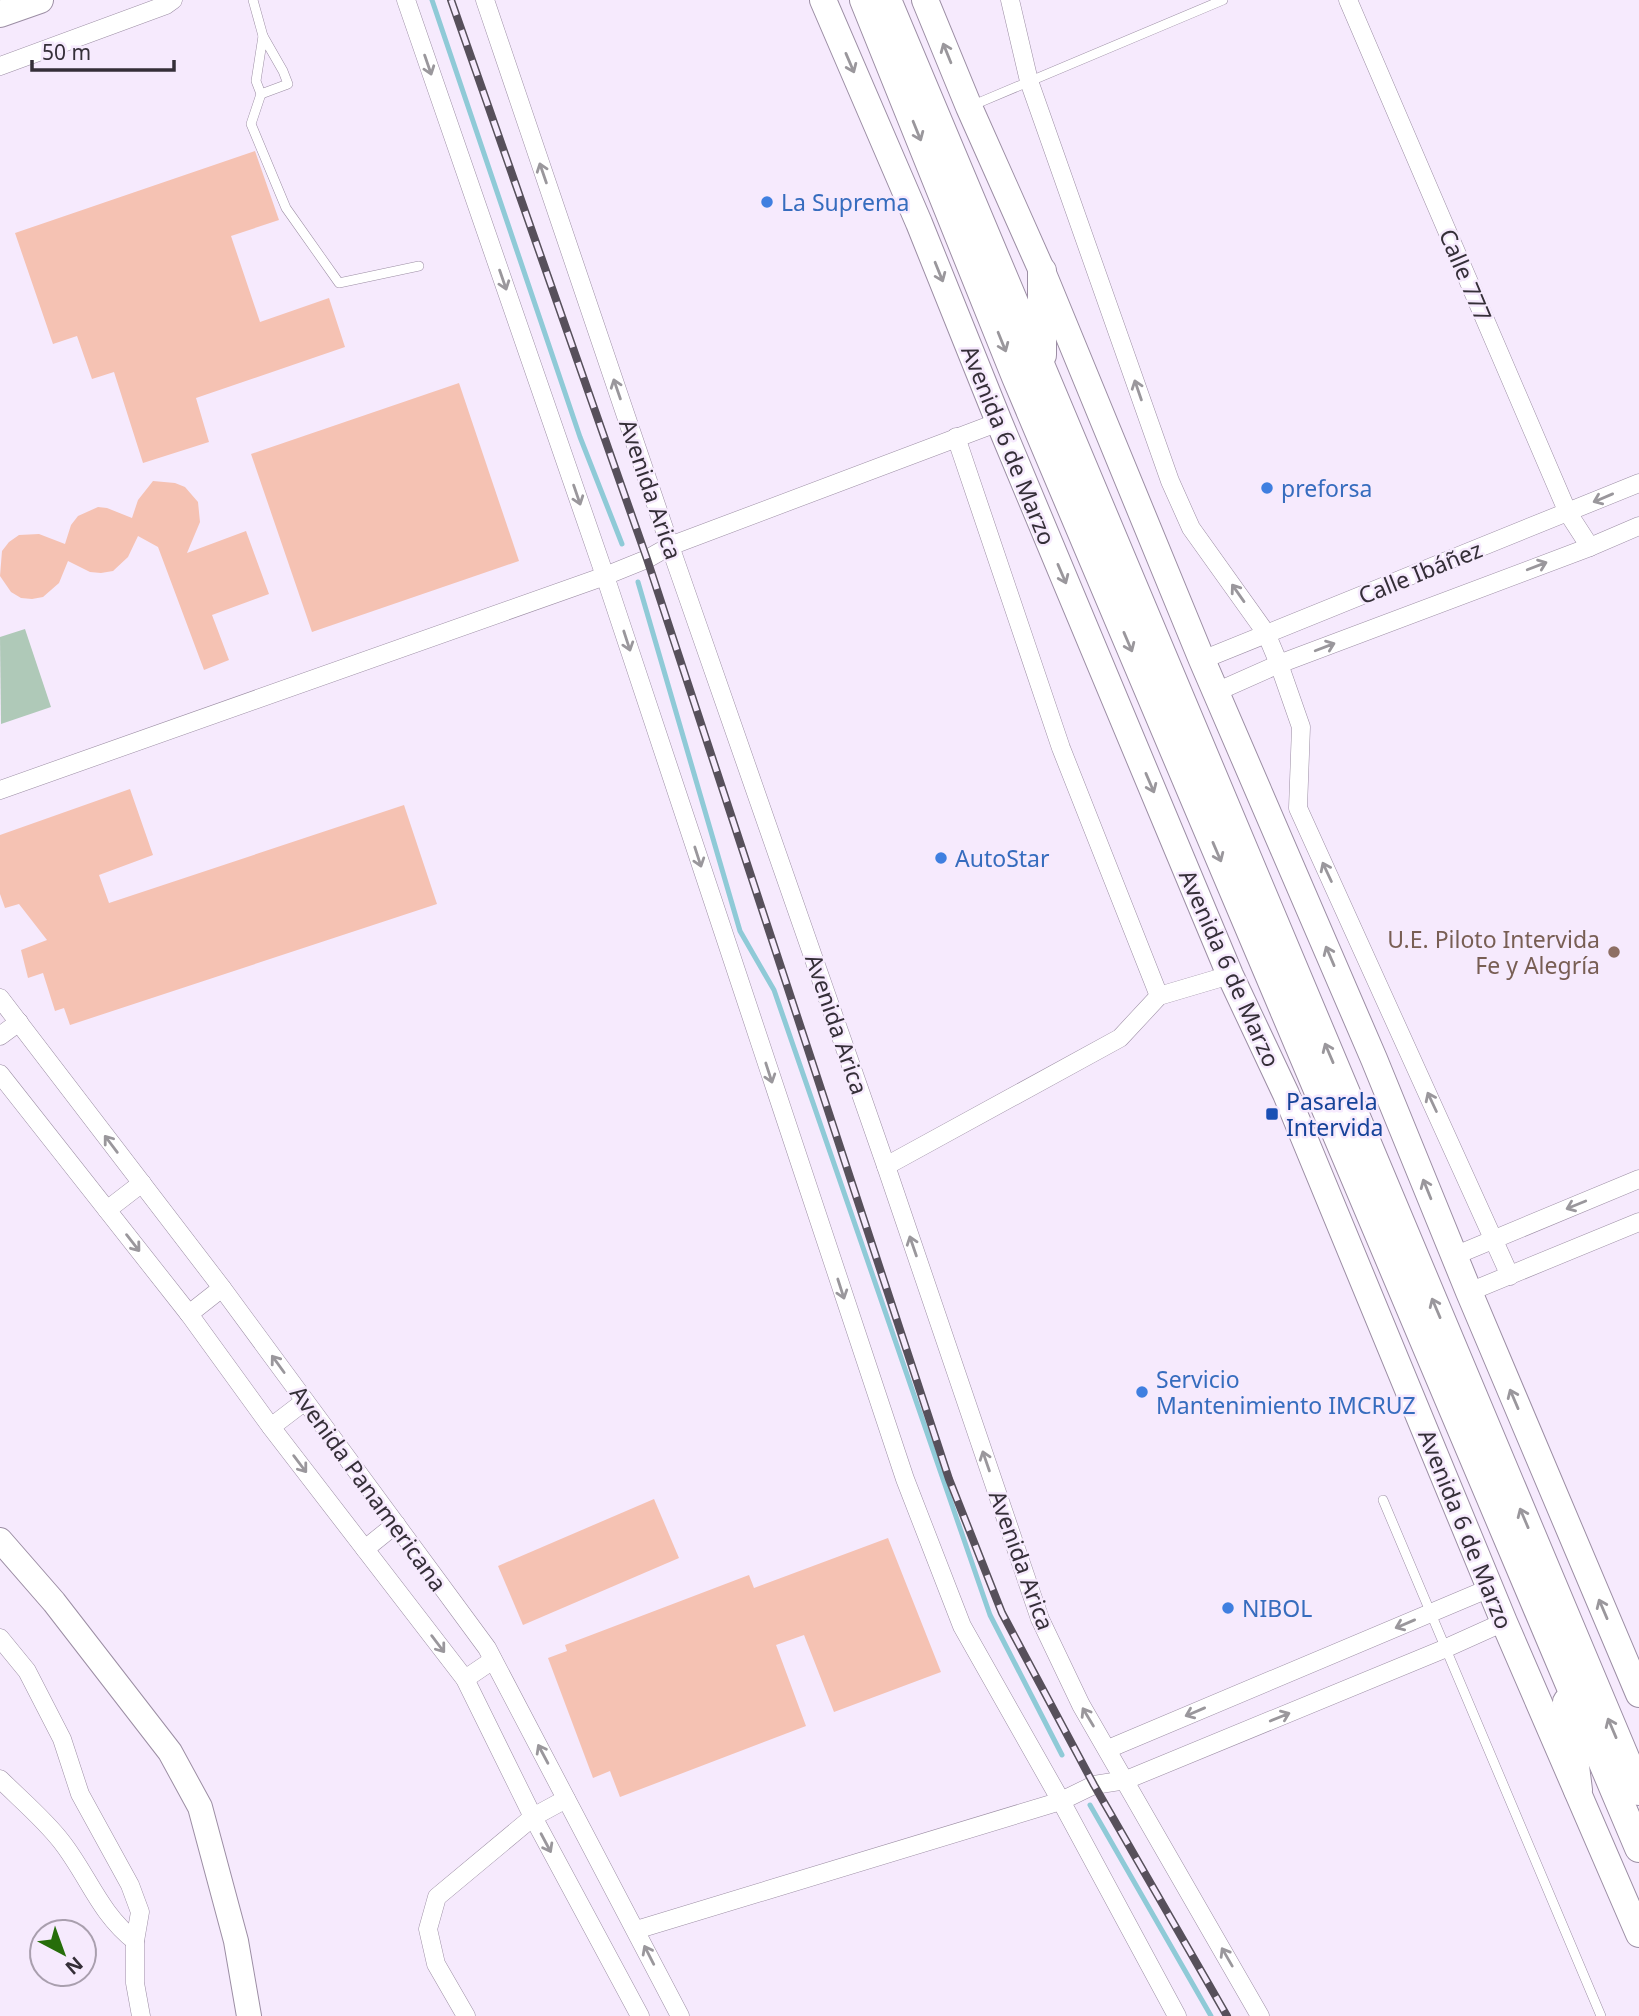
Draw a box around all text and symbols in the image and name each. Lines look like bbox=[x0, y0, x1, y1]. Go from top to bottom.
scale bar bbox=[32, 28, 173, 72]
text: 50 m bbox=[42, 38, 91, 66]
one-way arrow bbox=[940, 43, 953, 65]
one-way arrow bbox=[844, 51, 857, 73]
one-way arrow bbox=[423, 53, 435, 75]
one-way arrow bbox=[911, 120, 924, 142]
one-way arrow bbox=[536, 163, 549, 185]
place label: La Suprema bbox=[781, 186, 909, 218]
marker: La Suprema bbox=[759, 194, 775, 210]
street label: Calle 777 bbox=[1432, 224, 1500, 326]
one-way arrow bbox=[933, 261, 946, 283]
one-way arrow bbox=[498, 268, 510, 290]
one-way arrow bbox=[996, 331, 1009, 353]
street label: Avenida 6 de Marzo bbox=[954, 340, 1064, 550]
one-way arrow bbox=[610, 378, 622, 400]
one-way arrow bbox=[1131, 380, 1143, 402]
street label: Avenida Arica bbox=[612, 414, 690, 564]
place label: preforsa bbox=[1281, 472, 1372, 504]
marker: preforsa bbox=[1259, 480, 1275, 496]
one-way arrow bbox=[572, 483, 584, 505]
one-way arrow bbox=[1593, 493, 1615, 506]
street label: Calle Ibáñez bbox=[1353, 533, 1487, 611]
one-way arrow bbox=[1526, 559, 1548, 572]
one-way arrow bbox=[1056, 562, 1069, 584]
one-way arrow bbox=[1230, 584, 1245, 603]
one-way arrow bbox=[621, 630, 634, 652]
one-way arrow bbox=[1122, 631, 1135, 653]
one-way arrow bbox=[1313, 640, 1335, 652]
one-way arrow bbox=[1144, 772, 1157, 794]
one-way arrow bbox=[1211, 841, 1224, 862]
place label: AutoStar bbox=[955, 842, 1050, 874]
one-way arrow bbox=[692, 846, 705, 868]
marker: AutoStar bbox=[933, 850, 949, 866]
one-way arrow bbox=[1320, 862, 1333, 883]
street label: Avenida 6 de Marzo bbox=[1172, 864, 1288, 1072]
place label: U.E. Piloto Intervida Fe y Alegría bbox=[1387, 923, 1600, 981]
marker: U.E. Piloto Intervida Fe y Alegría bbox=[1606, 944, 1622, 960]
one-way arrow bbox=[1323, 946, 1336, 968]
street label: Avenida Arica bbox=[798, 949, 876, 1099]
one-way arrow bbox=[1322, 1043, 1335, 1065]
one-way arrow bbox=[764, 1062, 777, 1084]
place label: Pasarela Intervida bbox=[1286, 1085, 1383, 1143]
one-way arrow bbox=[1425, 1091, 1438, 1113]
marker: Pasarela Intervida bbox=[1264, 1106, 1280, 1122]
one-way arrow bbox=[104, 1135, 119, 1153]
one-way arrow bbox=[1419, 1179, 1432, 1200]
one-way arrow bbox=[1566, 1199, 1587, 1212]
one-way arrow bbox=[125, 1233, 141, 1251]
one-way arrow bbox=[906, 1235, 918, 1257]
one-way arrow bbox=[835, 1278, 848, 1300]
one-way arrow bbox=[1429, 1298, 1442, 1320]
one-way arrow bbox=[271, 1355, 285, 1374]
place label: Servicio Mantenimiento IMCRUZ bbox=[1156, 1363, 1416, 1421]
street label: Avenida Panamericana bbox=[283, 1379, 455, 1597]
marker: Servicio Mantenimiento IMCRUZ bbox=[1134, 1384, 1150, 1400]
one-way arrow bbox=[1507, 1389, 1520, 1410]
street label: Avenida 6 de Marzo bbox=[1411, 1424, 1521, 1634]
one-way arrow bbox=[979, 1450, 991, 1472]
one-way arrow bbox=[292, 1454, 307, 1472]
street label: Avenida Arica bbox=[982, 1486, 1062, 1634]
one-way arrow bbox=[1517, 1508, 1530, 1529]
place label: NIBOL bbox=[1242, 1592, 1312, 1624]
one-way arrow bbox=[1596, 1598, 1609, 1620]
marker: NIBOL bbox=[1220, 1600, 1236, 1616]
one-way arrow bbox=[1395, 1618, 1416, 1631]
one-way arrow bbox=[430, 1635, 445, 1653]
one-way arrow bbox=[1185, 1707, 1206, 1720]
one-way arrow bbox=[1081, 1708, 1095, 1728]
one-way arrow bbox=[1268, 1710, 1290, 1723]
one-way arrow bbox=[1605, 1718, 1618, 1739]
one-way arrow bbox=[536, 1744, 549, 1765]
one-way arrow bbox=[540, 1833, 554, 1853]
north arrow bbox=[28, 1918, 98, 1988]
one-way arrow bbox=[642, 1946, 656, 1966]
one-way arrow bbox=[1219, 1947, 1233, 1967]
text: N bbox=[60, 1951, 89, 1981]

